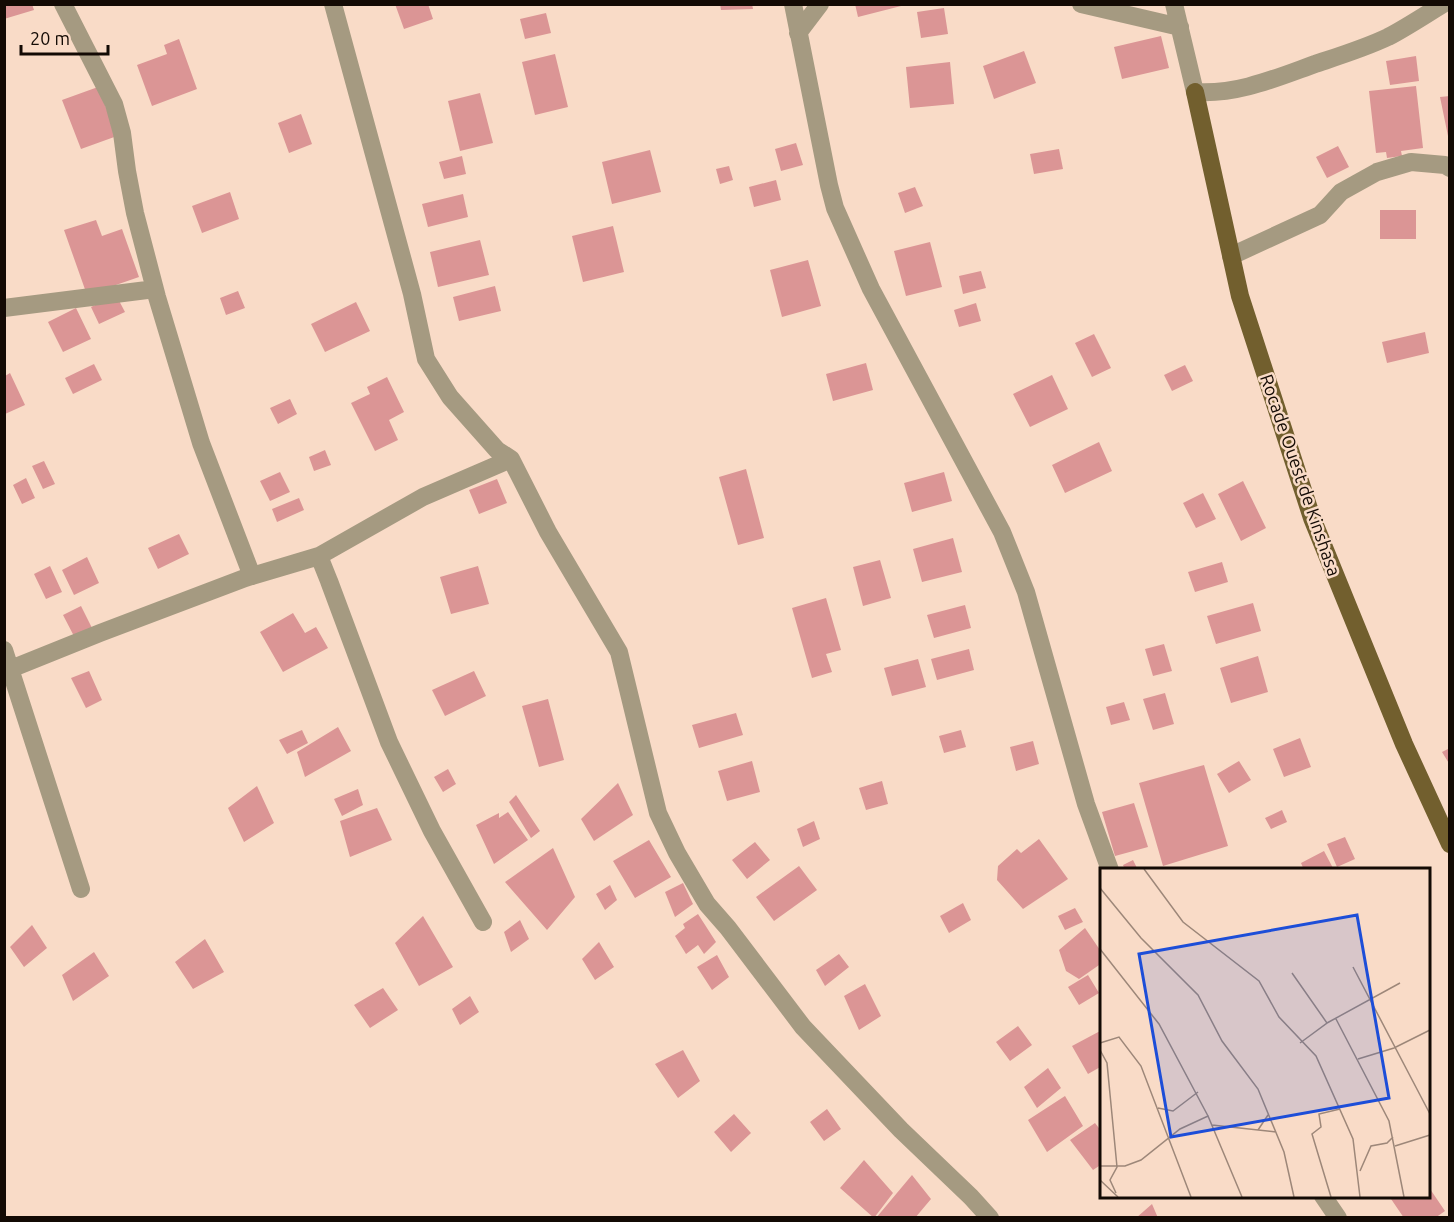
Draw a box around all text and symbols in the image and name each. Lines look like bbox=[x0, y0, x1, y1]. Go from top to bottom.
scale bar bbox=[21, 18, 108, 56]
text: 20 m bbox=[30, 28, 70, 48]
street label: Rocade Ouest de Kinshasa bbox=[1257, 372, 1345, 578]
inset map bbox=[1100, 868, 1430, 1198]

